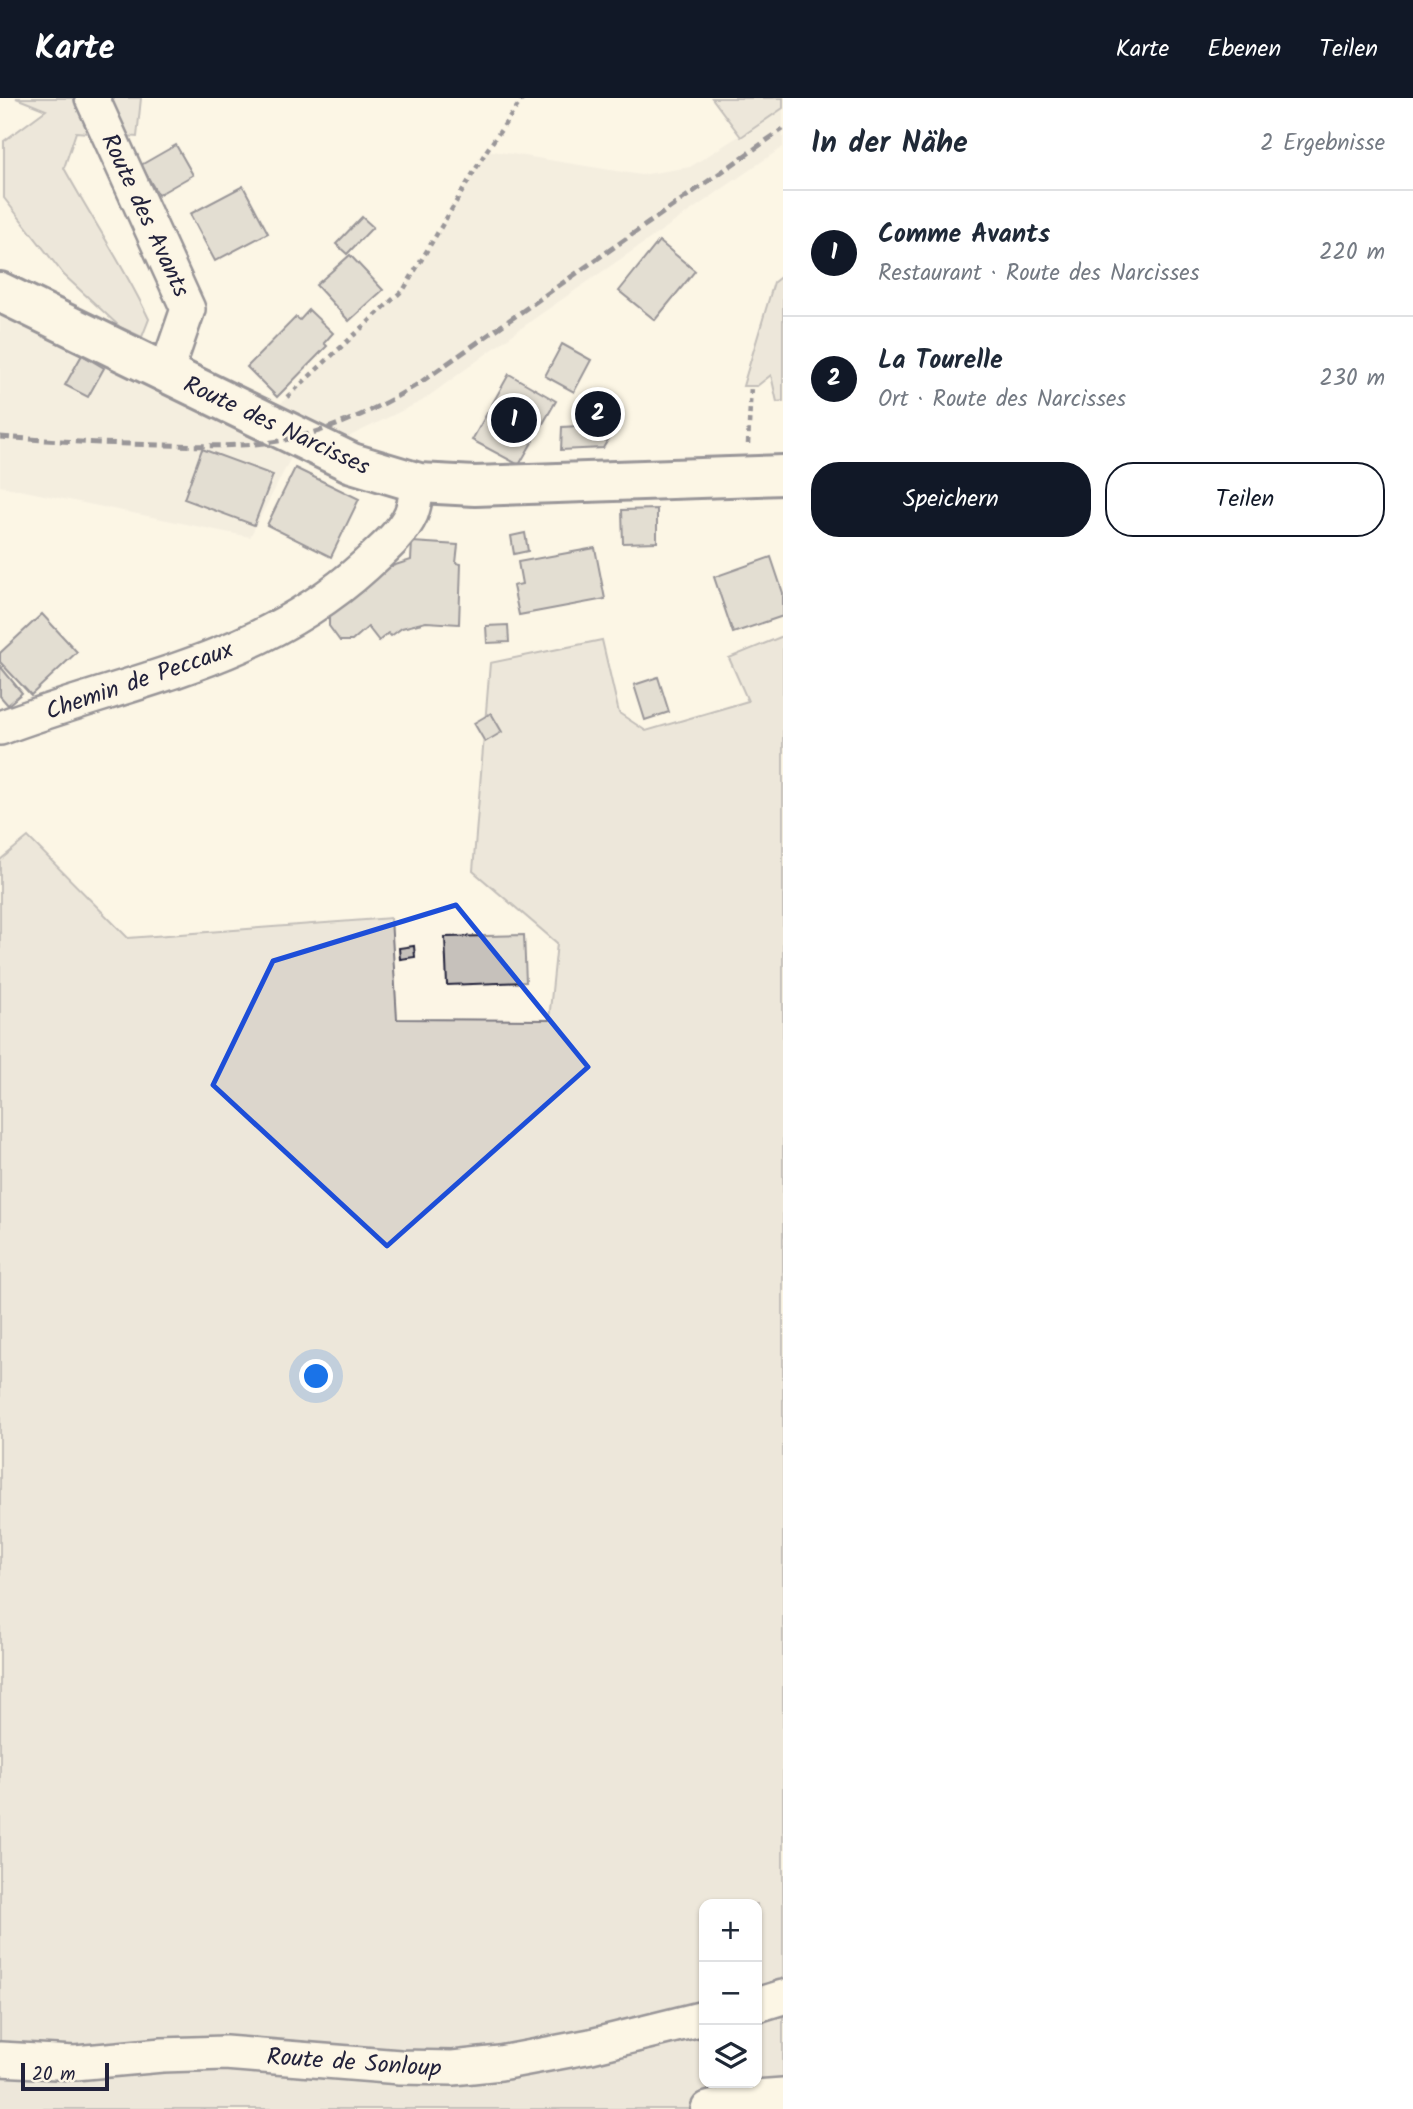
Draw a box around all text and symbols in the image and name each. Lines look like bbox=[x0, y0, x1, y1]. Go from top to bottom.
text: Karte bbox=[35, 23, 115, 76]
text: Karte bbox=[1116, 30, 1169, 69]
text: Ebenen bbox=[1207, 30, 1281, 69]
text: Teilen bbox=[1319, 30, 1378, 69]
text: In der Nähe bbox=[811, 120, 968, 168]
text: 2 Ergebnisse bbox=[1260, 126, 1385, 162]
street label: Route des Avants bbox=[90, 127, 200, 304]
text: Comme Avants bbox=[878, 214, 1050, 256]
text: 1 bbox=[831, 235, 837, 271]
text: 220 m bbox=[1319, 235, 1385, 271]
text: Restaurant · Route des Narcisses bbox=[878, 256, 1199, 292]
text: La Tourelle bbox=[878, 340, 1003, 382]
text: 2 bbox=[827, 361, 841, 397]
text: 230 m bbox=[1319, 361, 1385, 397]
street label: Route des Narcisses bbox=[177, 366, 376, 487]
text: Ort · Route des Narcisses bbox=[878, 382, 1126, 418]
pin: 2 bbox=[575, 388, 621, 440]
pin: 1 bbox=[491, 394, 537, 446]
button: Speichern bbox=[811, 462, 1091, 537]
button: Teilen bbox=[1105, 462, 1385, 537]
street label: Chemin de Peccaux bbox=[41, 631, 239, 732]
your location bbox=[299, 1359, 333, 1393]
map controls bbox=[699, 1899, 762, 2088]
button: + bbox=[699, 1899, 762, 1962]
button: − bbox=[699, 1962, 762, 2025]
button: layers bbox=[699, 2025, 762, 2088]
street label: Route de Sonloup bbox=[265, 2038, 443, 2089]
scale bar bbox=[21, 2060, 108, 2092]
text: 20 m bbox=[32, 2060, 75, 2090]

